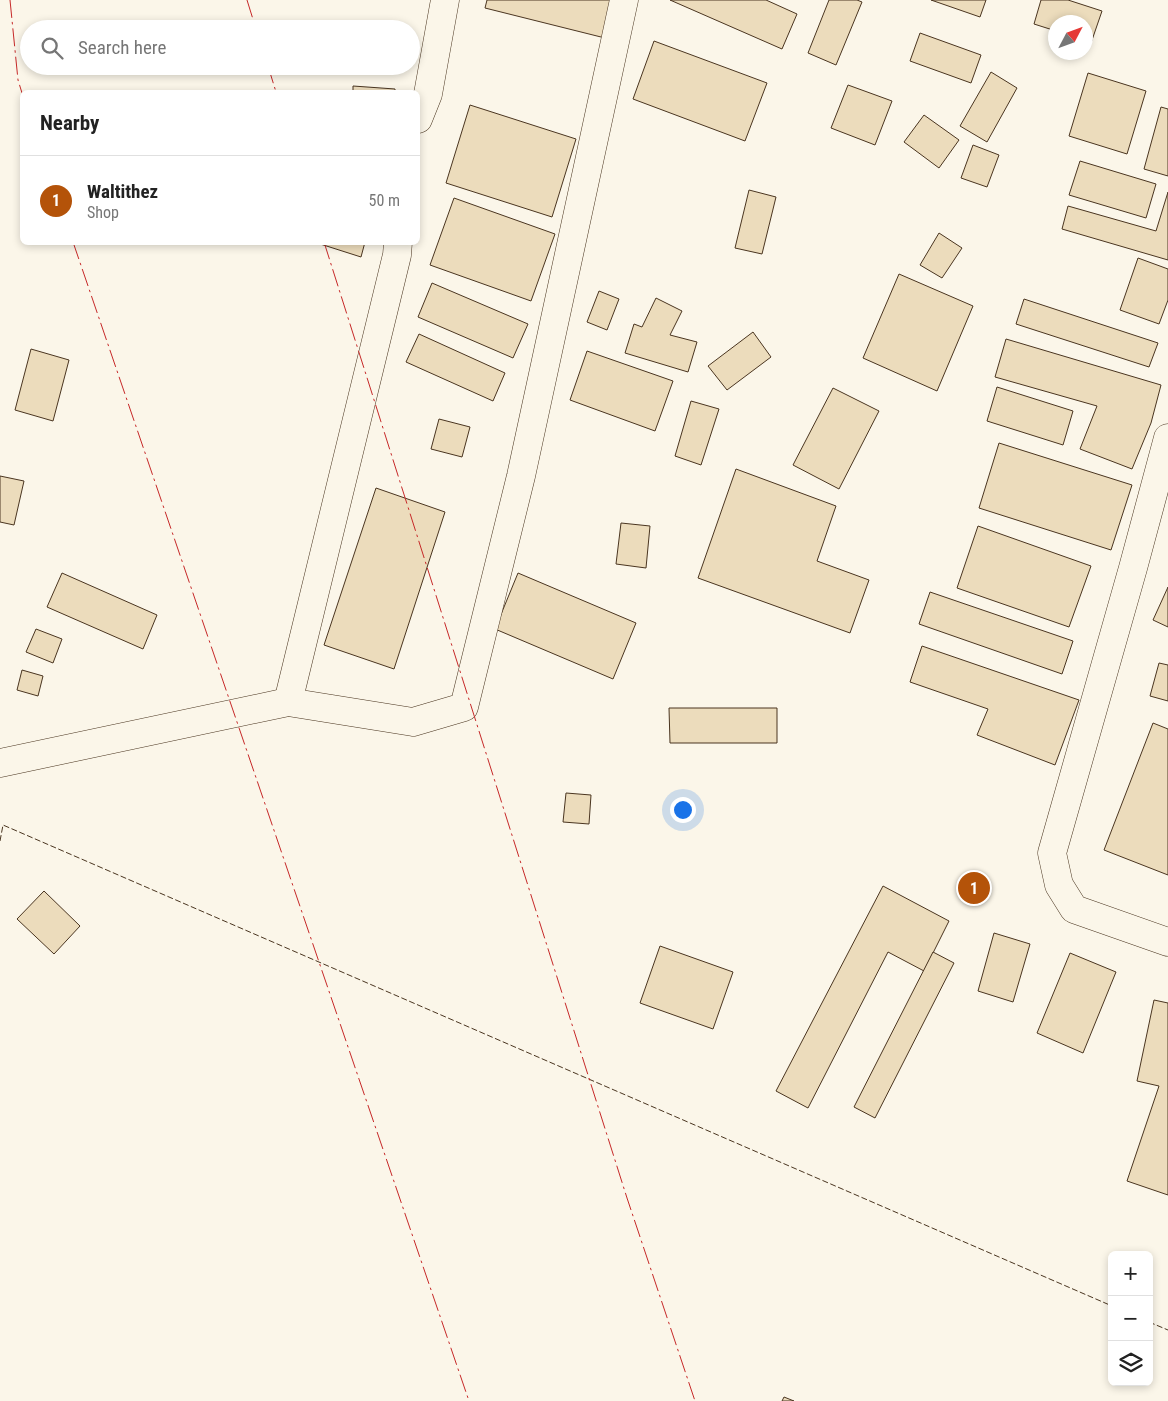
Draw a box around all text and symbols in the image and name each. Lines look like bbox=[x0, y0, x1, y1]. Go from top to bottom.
north arrow bbox=[1048, 15, 1093, 60]
search box bbox=[20, 20, 420, 75]
icon: search bbox=[38, 34, 66, 62]
text: Search here bbox=[78, 36, 166, 59]
text: Nearby bbox=[40, 111, 99, 135]
text: Waltithez bbox=[87, 180, 158, 203]
text: 1 bbox=[52, 191, 60, 210]
text: 50 m bbox=[368, 191, 400, 210]
text: Shop bbox=[87, 203, 119, 222]
your location bbox=[670, 797, 696, 823]
pin: 1 bbox=[958, 869, 990, 907]
map controls bbox=[1108, 1251, 1153, 1386]
button: + bbox=[1108, 1251, 1153, 1296]
button: − bbox=[1108, 1296, 1153, 1341]
button: layers bbox=[1108, 1341, 1153, 1386]

